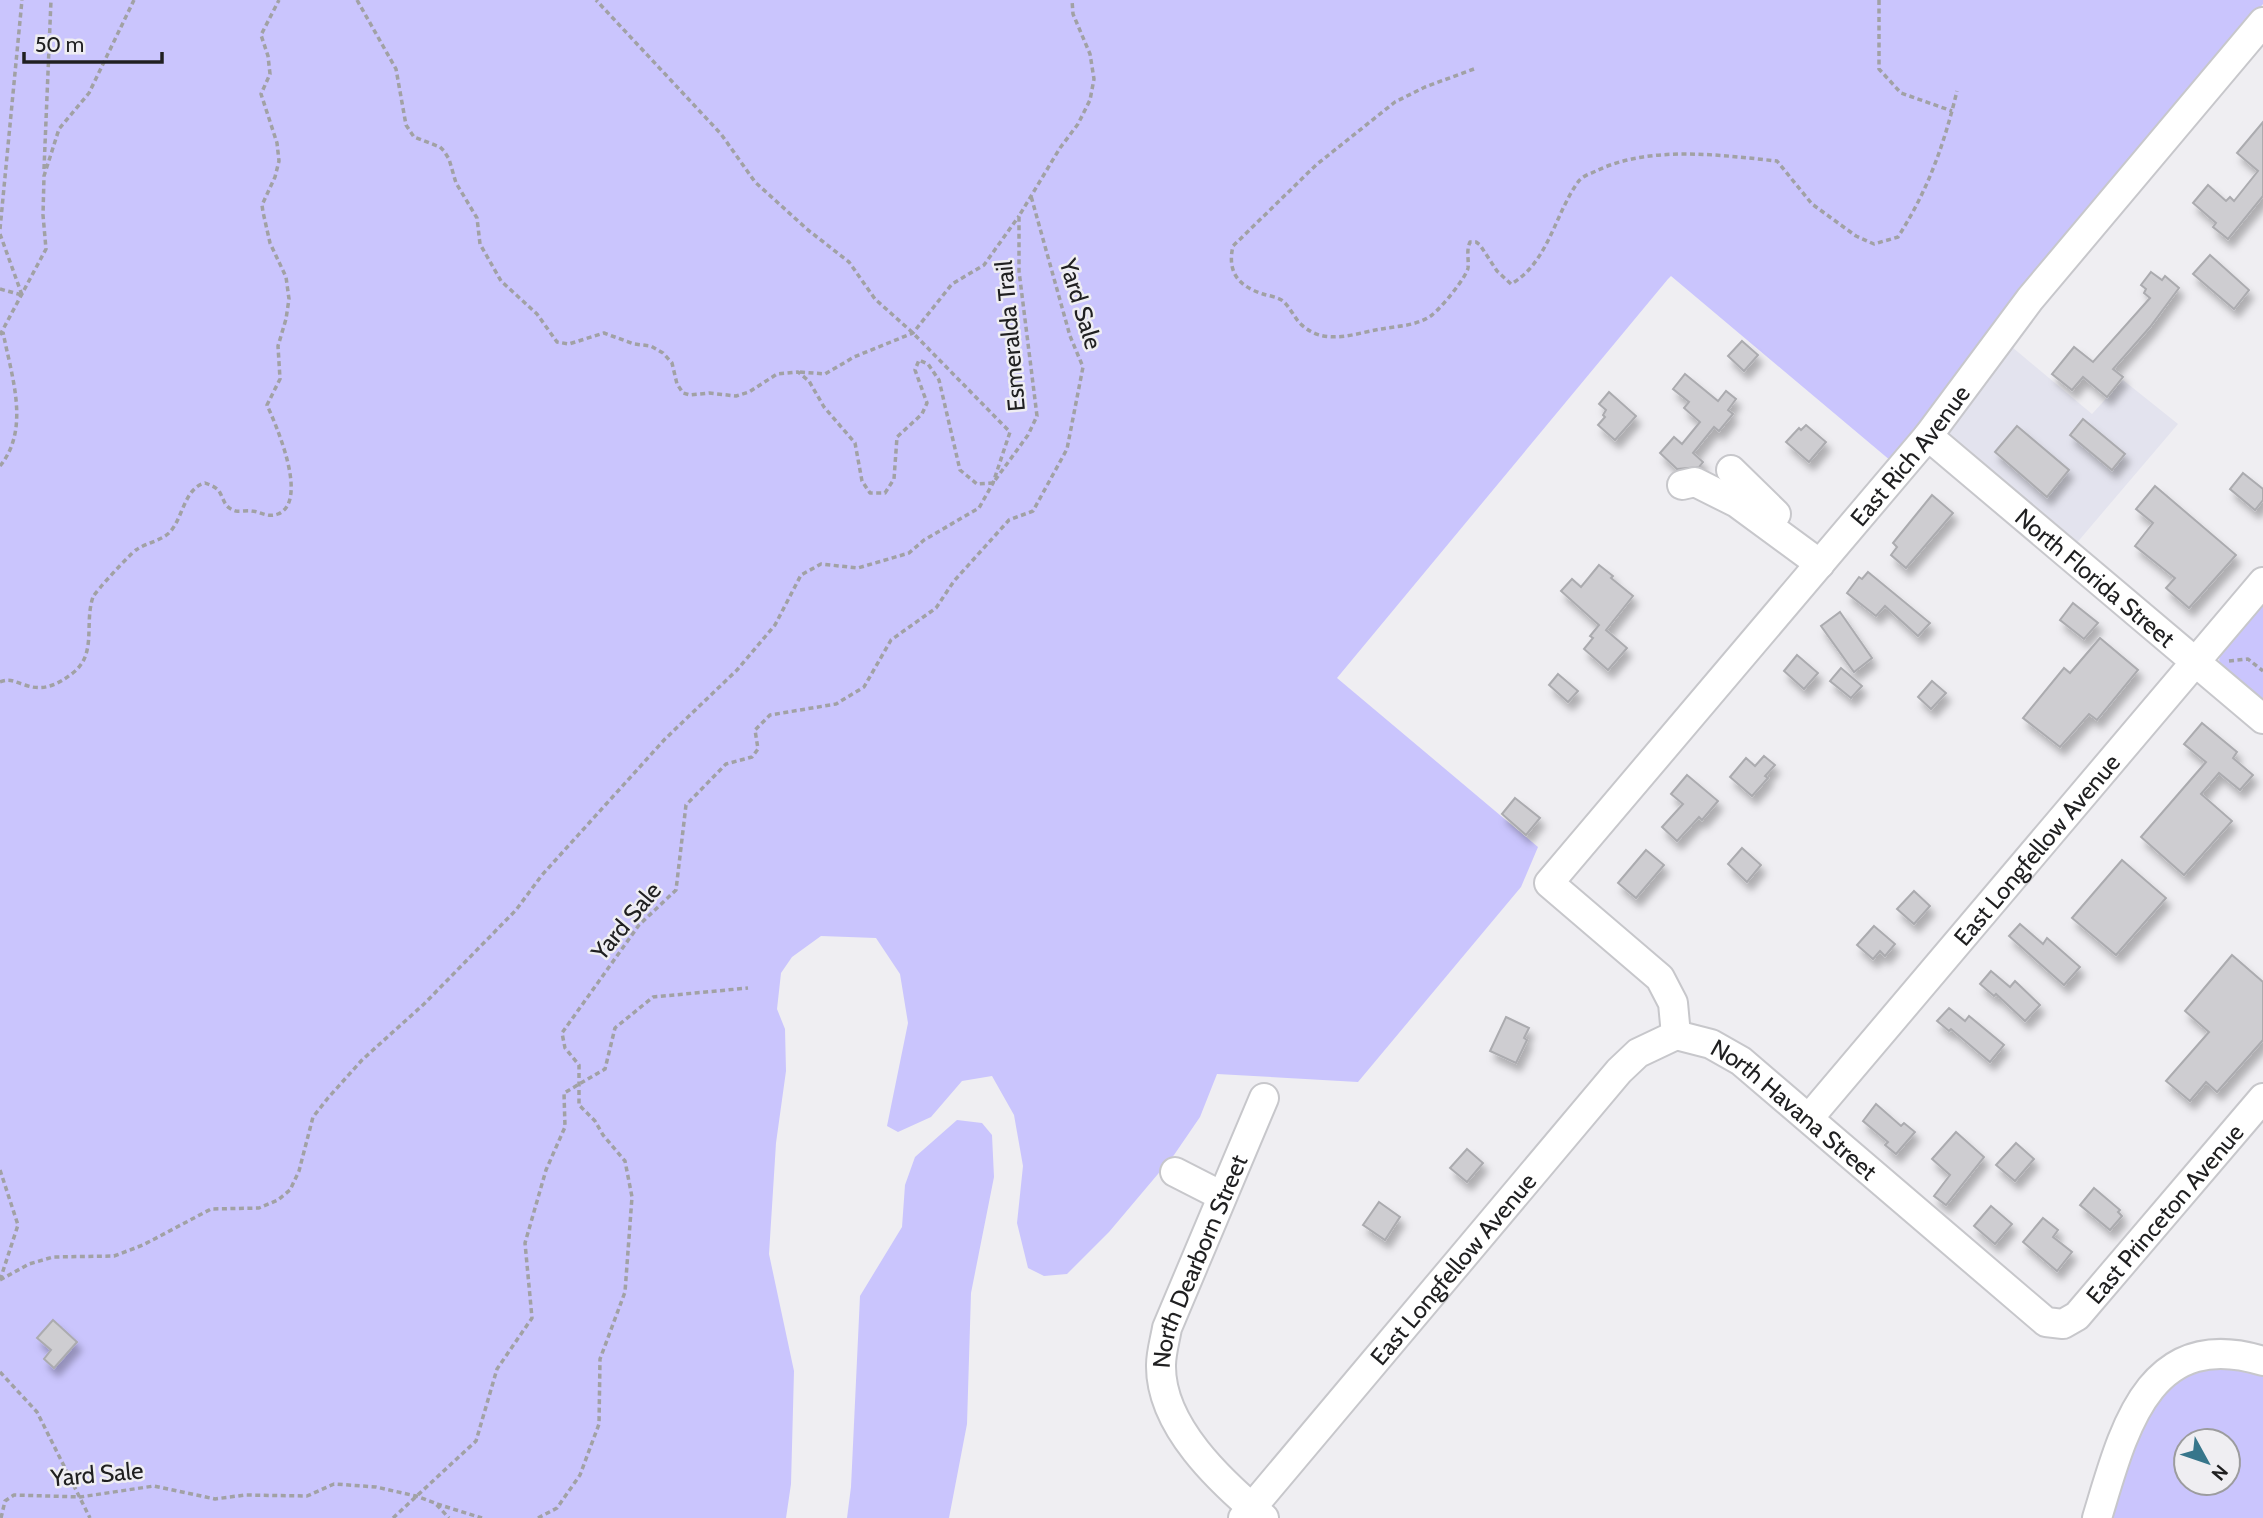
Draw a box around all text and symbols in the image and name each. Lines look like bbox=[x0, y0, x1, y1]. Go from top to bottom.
scale bar bbox=[24, 21, 163, 65]
text: 50 m bbox=[35, 32, 84, 57]
street label: Yard Sale bbox=[1053, 254, 1108, 353]
street label: Esmeralda Trail bbox=[989, 259, 1031, 413]
street label: East Rich Avenue bbox=[1844, 379, 1976, 532]
street label: North Florida Street bbox=[2010, 502, 2181, 653]
street label: East Longfellow Avenue bbox=[1947, 748, 2126, 951]
street label: Yard Sale bbox=[584, 876, 667, 967]
street label: North Havana Street bbox=[1706, 1033, 1883, 1186]
street label: East Princeton Avenue bbox=[2080, 1118, 2249, 1309]
street label: North Dearborn Street bbox=[1146, 1150, 1253, 1369]
street label: East Longfellow Avenue bbox=[1364, 1167, 1542, 1370]
north arrow bbox=[2172, 1427, 2242, 1497]
street label: Yard Sale bbox=[48, 1456, 145, 1493]
text: N bbox=[2207, 1460, 2233, 1485]

